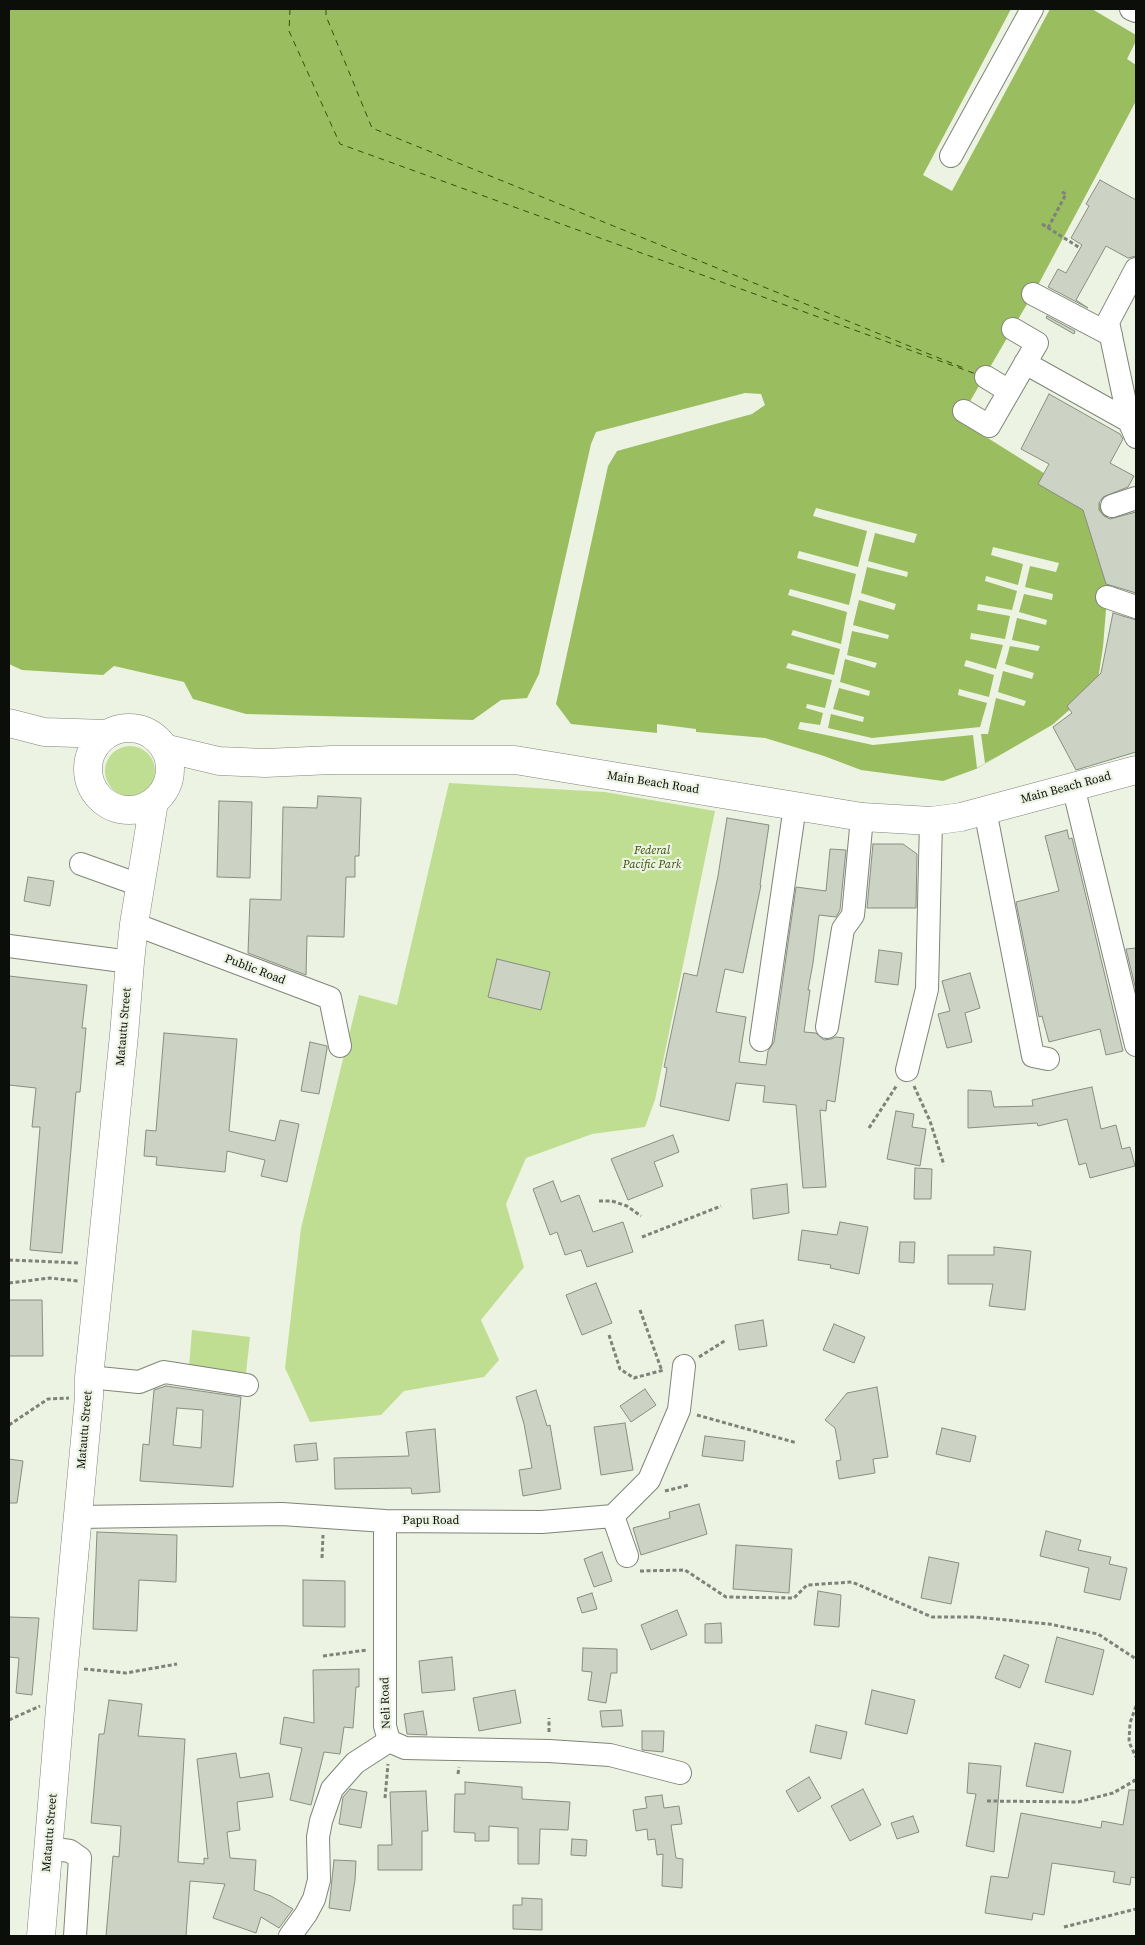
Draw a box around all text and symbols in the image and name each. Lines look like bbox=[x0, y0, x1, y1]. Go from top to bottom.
street label: Main Beach Road bbox=[606, 769, 700, 797]
street label: Main Beach Road bbox=[1019, 769, 1113, 807]
park label: Federal Pacific Park bbox=[623, 844, 681, 872]
street label: Public Road bbox=[223, 952, 287, 988]
street label: Matautu Street bbox=[113, 987, 135, 1067]
street label: Matautu Street bbox=[74, 1390, 96, 1470]
street label: Papu Road bbox=[403, 1514, 459, 1528]
street label: Neli Road bbox=[378, 1677, 394, 1729]
street label: Matautu Street bbox=[39, 1793, 61, 1873]

